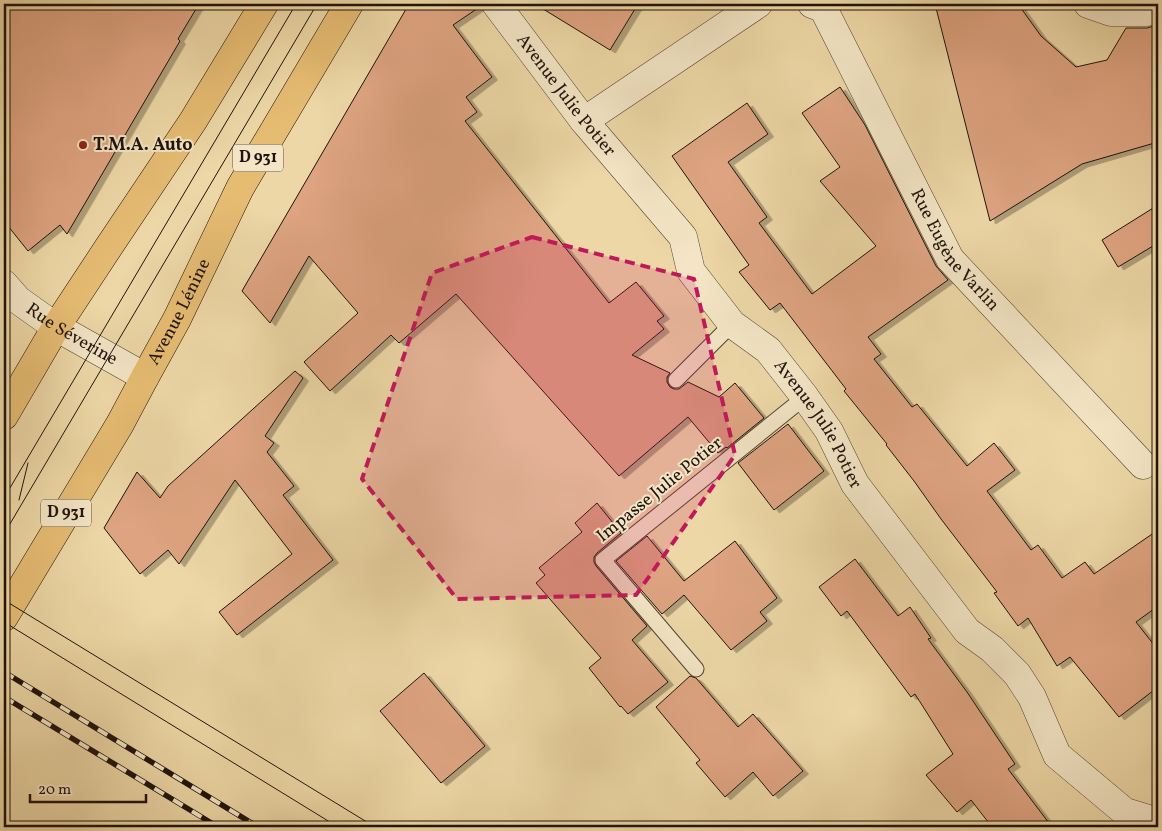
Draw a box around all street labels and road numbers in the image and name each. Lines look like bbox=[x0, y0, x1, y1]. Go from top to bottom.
street label: Avenue Julie Potier bbox=[510, 29, 622, 162]
road number: D 931 bbox=[233, 144, 283, 172]
street label: Rue Eugène Varlin bbox=[904, 184, 1005, 317]
street label: Avenue Lénine bbox=[141, 254, 217, 370]
street label: Rue Séverine bbox=[21, 297, 122, 372]
street label: Avenue Julie Potier bbox=[768, 354, 868, 495]
street label: Impasse Julie Potier bbox=[592, 431, 729, 549]
road number: D 931 bbox=[41, 499, 91, 526]

